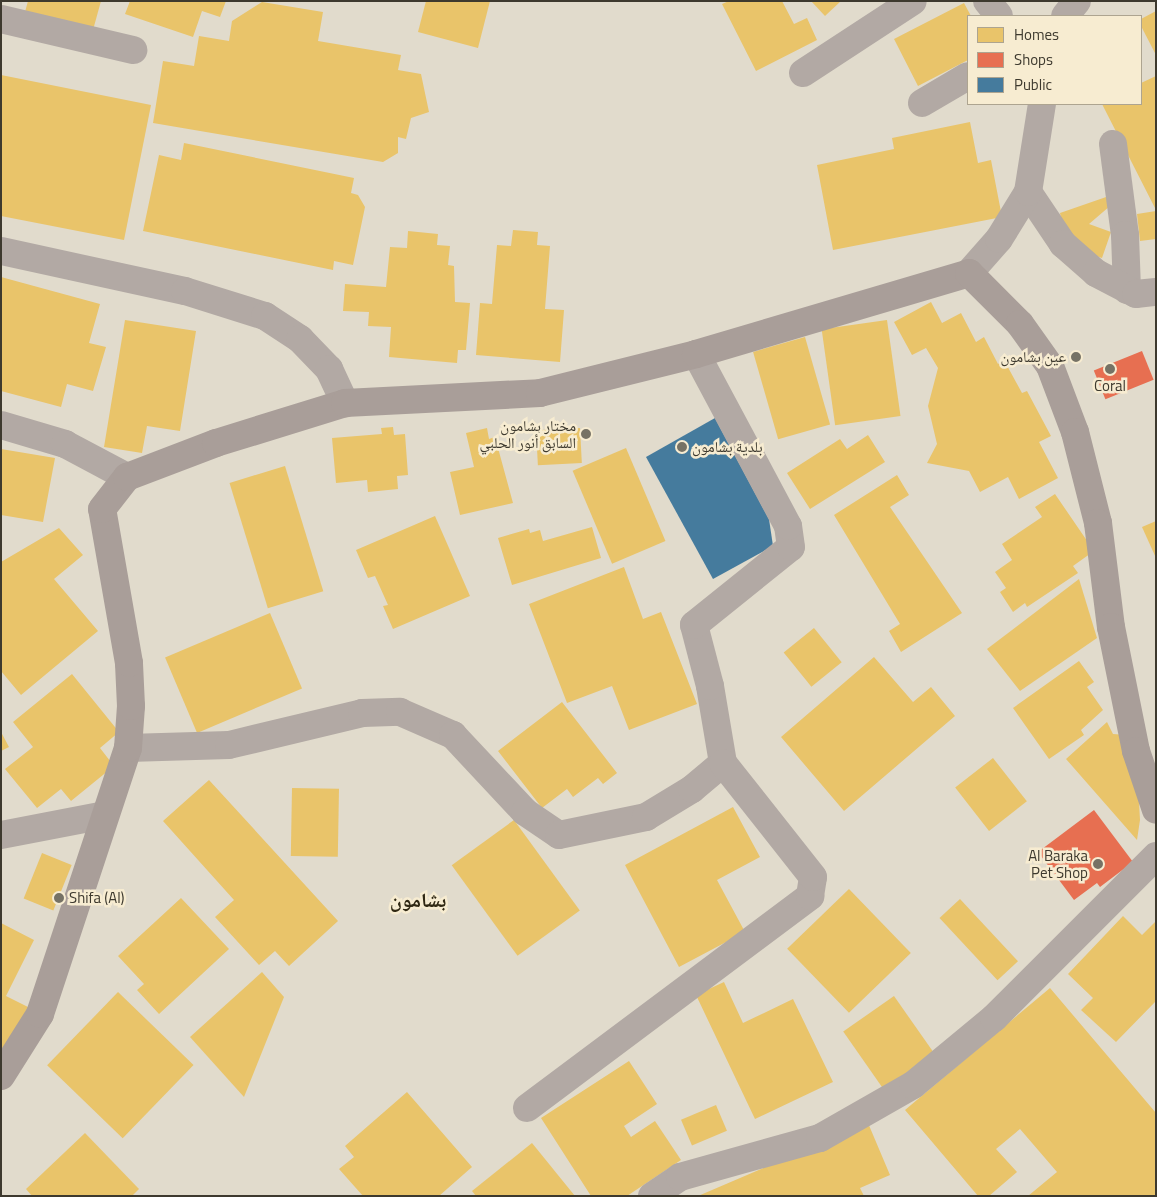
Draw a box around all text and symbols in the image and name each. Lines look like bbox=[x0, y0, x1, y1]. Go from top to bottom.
legend bbox=[967, 15, 1142, 105]
text: Homes bbox=[1014, 23, 1059, 46]
text: Shops bbox=[1014, 48, 1053, 71]
text: Public bbox=[1014, 73, 1052, 96]
place label: عين بشامون bbox=[1000, 348, 1066, 366]
marker: عين بشامون bbox=[1070, 351, 1082, 363]
marker: Coral bbox=[1104, 363, 1116, 375]
place label: Coral bbox=[1094, 377, 1126, 395]
place label: مختار بشامون السابق أنور الحلبي bbox=[480, 416, 576, 451]
marker: مختار بشامون السابق أنور الحلبي bbox=[580, 428, 592, 440]
place label: بلدية بشامون bbox=[692, 438, 763, 456]
marker: بلدية بشامون bbox=[676, 441, 688, 453]
place label: Al Baraka Pet Shop bbox=[1028, 846, 1088, 881]
marker: Al Baraka Pet Shop bbox=[1092, 858, 1104, 870]
district label: بشامون bbox=[390, 887, 446, 911]
place label: Shifa (Al) bbox=[69, 889, 125, 907]
marker: Shifa (Al) bbox=[53, 892, 65, 904]

